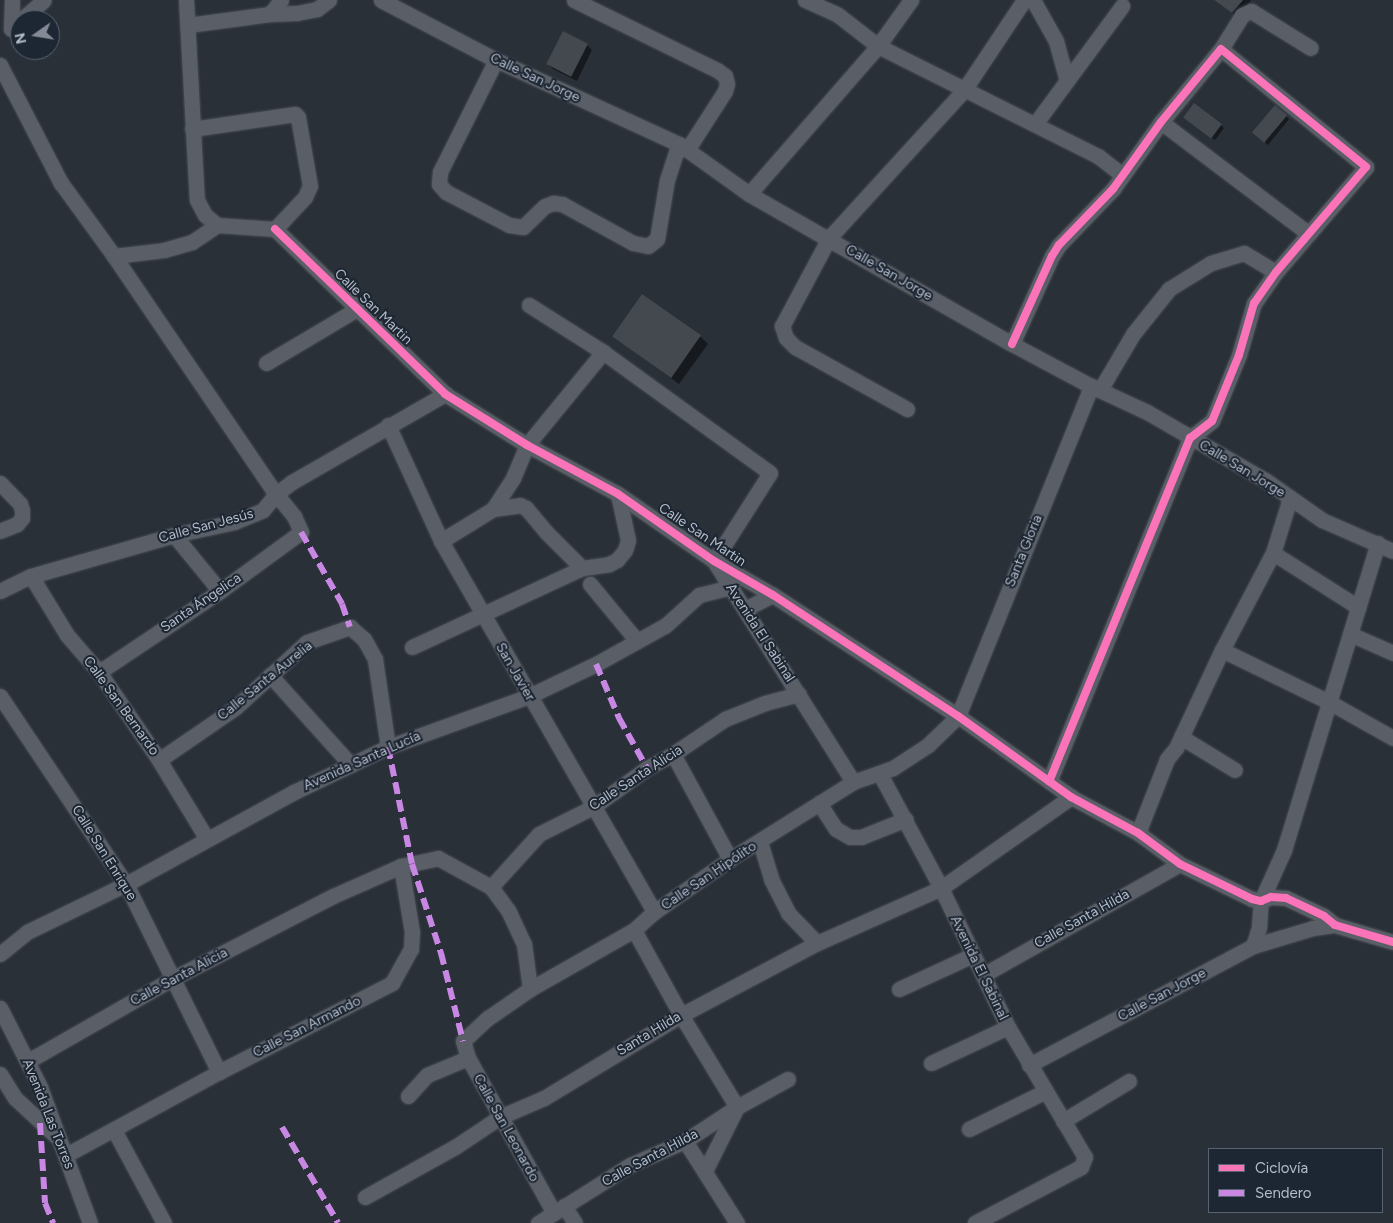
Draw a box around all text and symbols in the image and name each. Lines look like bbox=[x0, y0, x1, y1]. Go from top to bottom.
north arrow bbox=[10, 10, 60, 60]
text: N bbox=[11, 31, 30, 45]
street label: Calle San Jorge bbox=[487, 50, 583, 106]
street label: Calle San Jorge bbox=[843, 241, 935, 305]
street label: Calle San Martin bbox=[331, 266, 415, 348]
street label: Calle San Jorge bbox=[1196, 437, 1288, 501]
street label: Calle San Martin bbox=[655, 500, 749, 570]
street label: Calle San Jesús bbox=[157, 505, 255, 547]
street label: Santa Gloria bbox=[1002, 512, 1046, 590]
street label: Santa Ángelica bbox=[158, 570, 244, 636]
street label: Avenida El Sabinal bbox=[722, 581, 798, 685]
street label: Calle Santa Aurelia bbox=[214, 638, 316, 724]
street label: San Javier bbox=[492, 640, 538, 704]
street label: Calle San Bernardo bbox=[79, 653, 163, 759]
street label: Avenida Santa Lucía bbox=[301, 728, 423, 794]
street label: Calle Santa Alicia bbox=[586, 742, 686, 814]
street label: Calle San Enrique bbox=[68, 802, 140, 904]
street label: Calle San Hipólito bbox=[658, 838, 760, 914]
street label: Calle Santa Hilda bbox=[1032, 886, 1132, 952]
street label: Avenida El Sabinal bbox=[946, 913, 1012, 1023]
street label: Calle Santa Alicia bbox=[128, 944, 230, 1010]
street label: Calle San Jorge bbox=[1115, 965, 1209, 1025]
street label: Calle San Armando bbox=[250, 993, 364, 1061]
street label: Santa Hilda bbox=[614, 1008, 684, 1060]
street label: Avenida Las Torres bbox=[18, 1057, 78, 1171]
street label: Calle San Leonardo bbox=[469, 1071, 543, 1185]
street label: Calle Santa Hilda bbox=[599, 1126, 701, 1190]
legend bbox=[1208, 1148, 1383, 1213]
text: Ciclovía bbox=[1255, 1159, 1308, 1177]
text: Sendero bbox=[1255, 1184, 1312, 1202]

